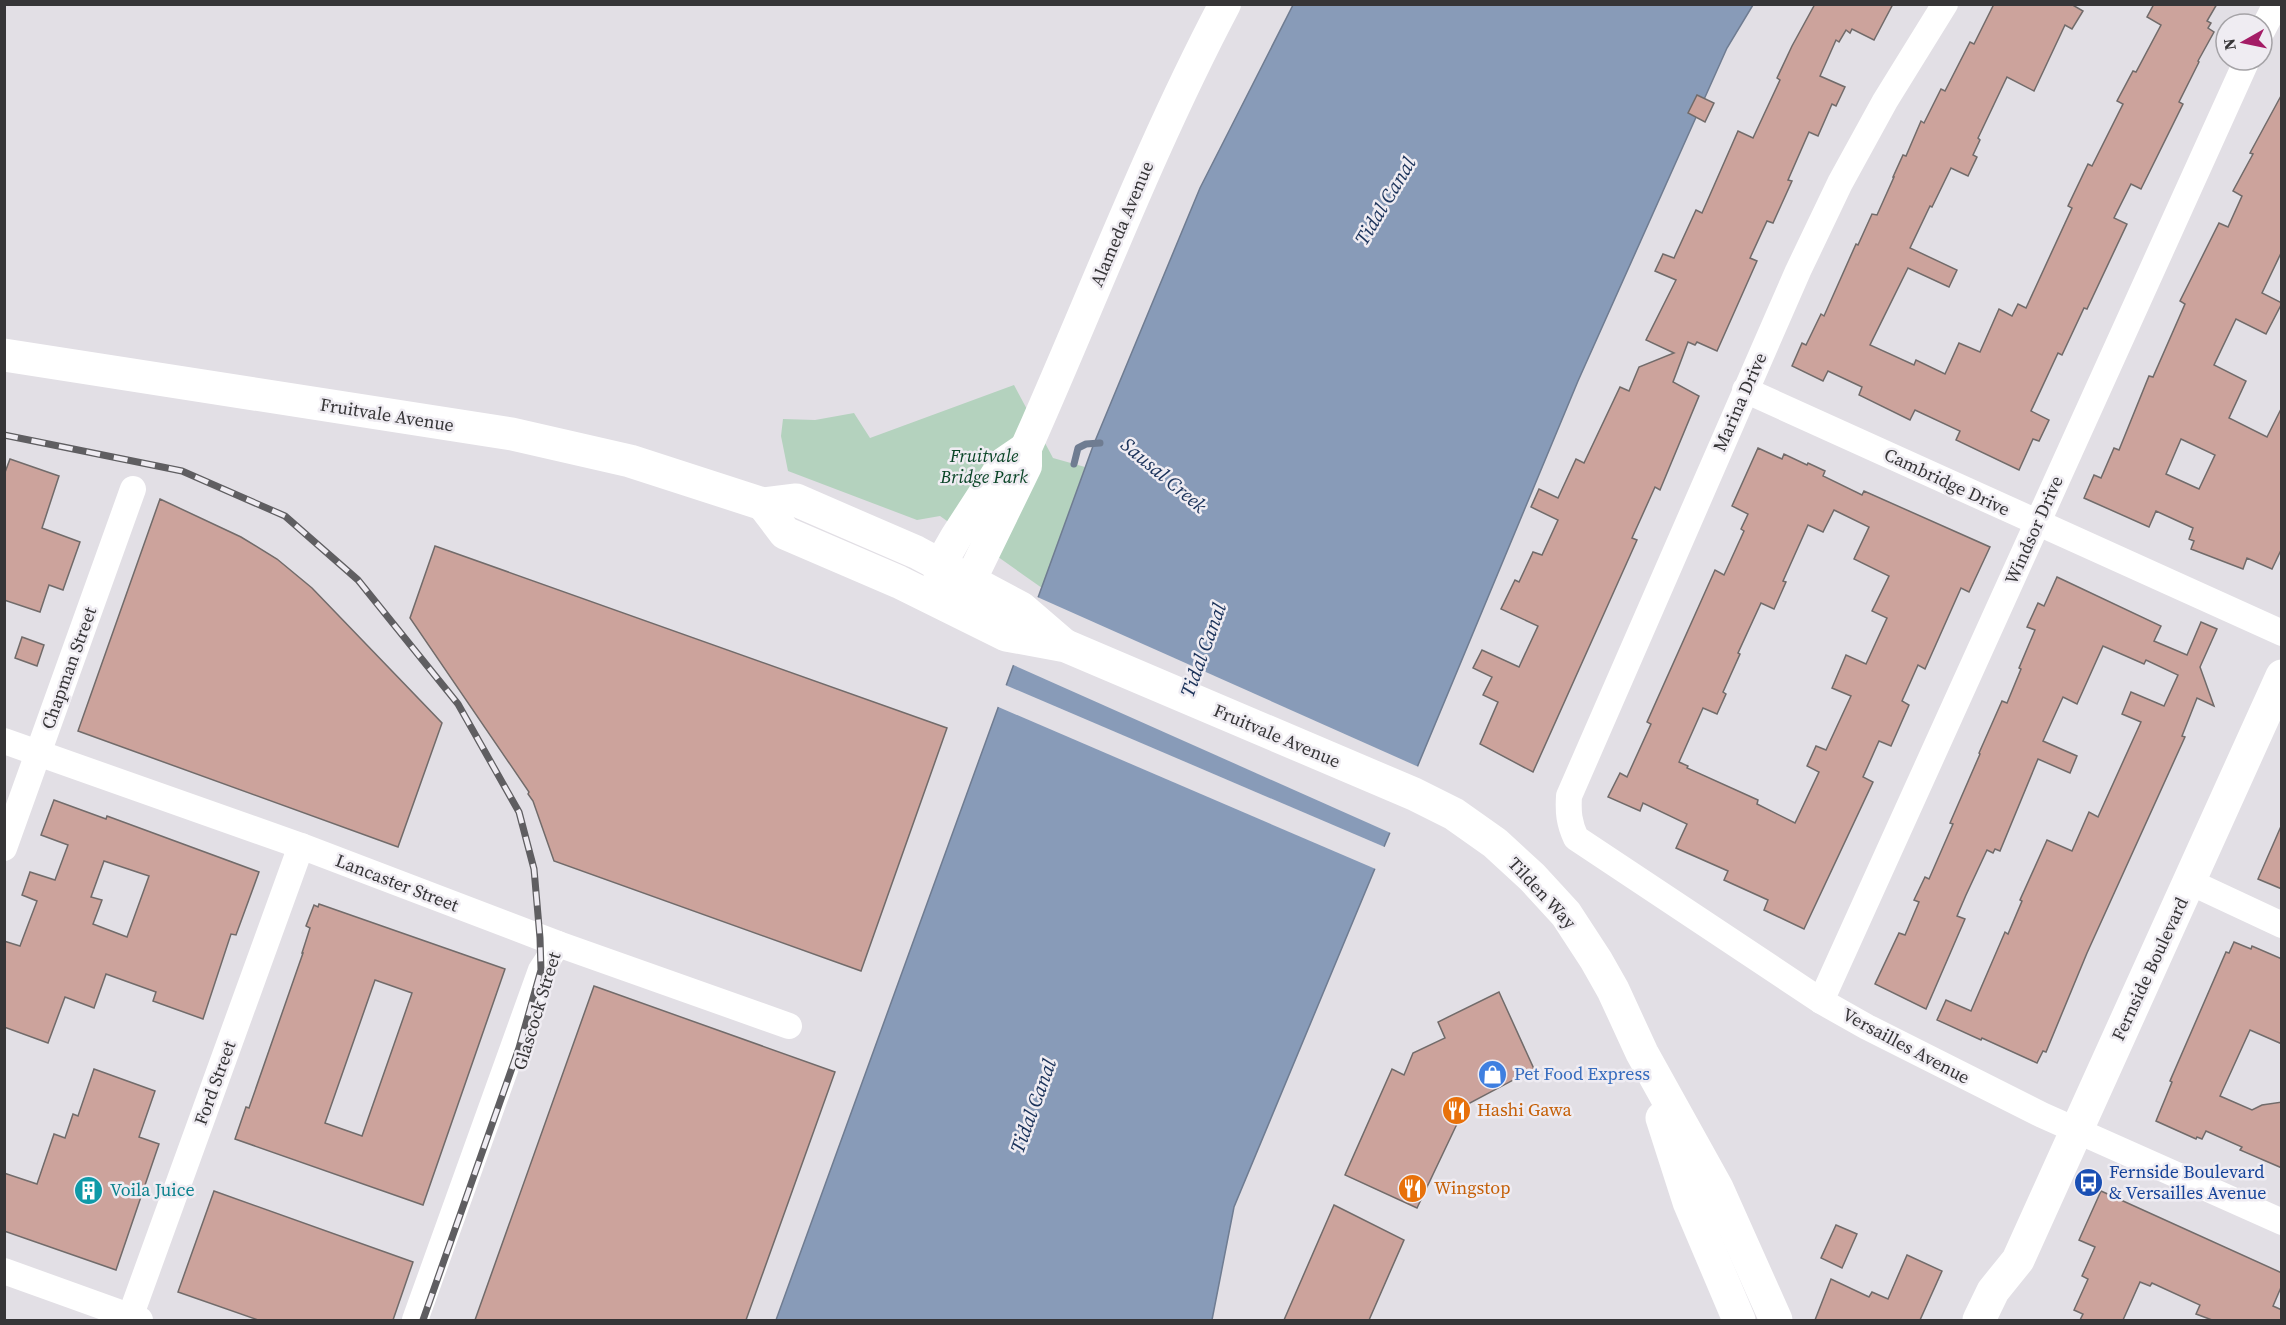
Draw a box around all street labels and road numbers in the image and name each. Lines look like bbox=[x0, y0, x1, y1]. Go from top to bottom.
street label: Alameda Avenue bbox=[1084, 157, 1159, 290]
street label: Marina Drive bbox=[1707, 348, 1772, 455]
street label: Fruitvale Avenue bbox=[318, 392, 456, 437]
street label: Cambridge Drive bbox=[1880, 441, 2014, 522]
street label: Windsor Drive bbox=[1998, 472, 2069, 588]
street label: Chapman Street bbox=[35, 603, 102, 732]
street label: Fruitvale Avenue bbox=[1210, 698, 1344, 773]
street label: Lancaster Street bbox=[332, 848, 462, 918]
street label: Tilden Way bbox=[1503, 851, 1583, 935]
street label: Fernside Boulevard bbox=[2105, 893, 2194, 1045]
street label: Glascock Street bbox=[507, 949, 566, 1073]
street label: Versailles Avenue bbox=[1838, 1001, 1974, 1090]
street label: Ford Street bbox=[188, 1037, 241, 1128]

